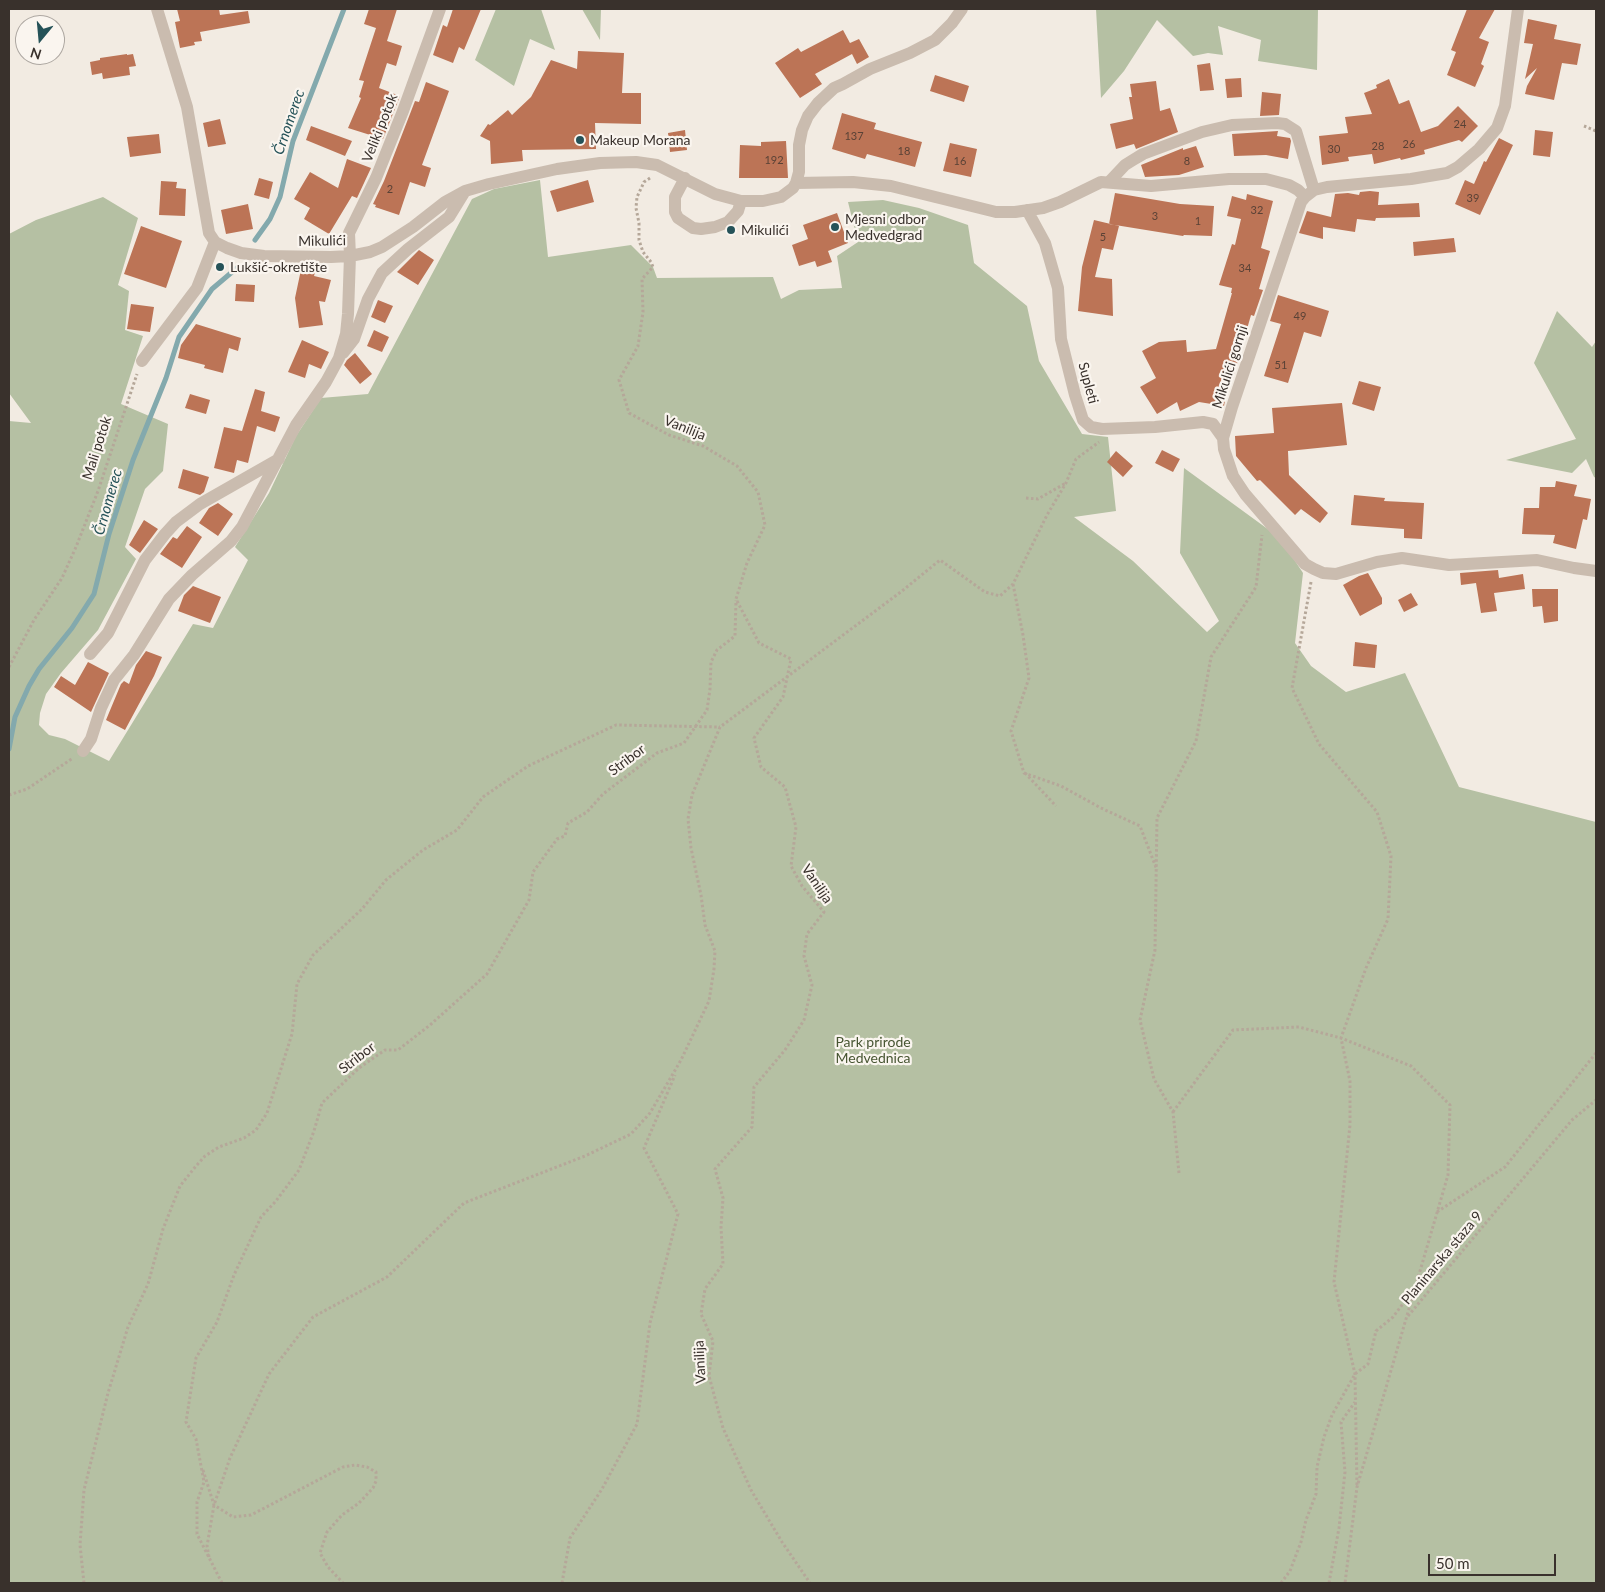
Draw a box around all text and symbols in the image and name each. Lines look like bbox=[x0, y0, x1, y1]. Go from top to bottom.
north arrow bbox=[15, 15, 65, 65]
text: N bbox=[28, 44, 43, 64]
water label: Črnomerec bbox=[269, 87, 309, 157]
street label: Veliki potok bbox=[359, 91, 401, 165]
house number: 24 bbox=[1454, 117, 1466, 131]
house number: 137 bbox=[844, 129, 864, 143]
place label: Makeup Morana bbox=[590, 132, 691, 148]
marker: Makeup Morana bbox=[574, 134, 586, 146]
house number: 26 bbox=[1403, 137, 1415, 151]
house number: 28 bbox=[1372, 139, 1384, 153]
house number: 30 bbox=[1328, 142, 1340, 156]
house number: 18 bbox=[898, 144, 910, 158]
house number: 192 bbox=[764, 153, 784, 167]
house number: 16 bbox=[954, 154, 966, 168]
house number: 8 bbox=[1184, 154, 1190, 168]
house number: 2 bbox=[387, 182, 393, 196]
house number: 39 bbox=[1467, 191, 1479, 205]
house number: 32 bbox=[1251, 203, 1263, 217]
house number: 3 bbox=[1152, 209, 1158, 223]
place label: Mjesni odbor Medvedgrad bbox=[845, 211, 926, 243]
house number: 1 bbox=[1195, 214, 1201, 228]
marker: Mjesni odbor Medvedgrad bbox=[829, 221, 841, 233]
place label: Mikulići bbox=[741, 222, 789, 238]
marker: Mikulići bbox=[725, 224, 737, 236]
house number: 5 bbox=[1100, 230, 1106, 244]
street label: Mikulići bbox=[298, 232, 346, 250]
place label: Lukšić-okretište bbox=[230, 259, 327, 275]
marker: Lukšić-okretište bbox=[214, 261, 226, 273]
house number: 34 bbox=[1239, 261, 1251, 275]
house number: 49 bbox=[1294, 309, 1306, 323]
street label: Mikulići gornji bbox=[1209, 323, 1251, 411]
house number: 51 bbox=[1275, 358, 1287, 372]
street label: Supleti bbox=[1074, 360, 1102, 406]
street label: Vanilija bbox=[662, 412, 708, 444]
street label: Mali potok bbox=[79, 414, 115, 482]
water label: Črnomerec bbox=[90, 467, 126, 537]
street label: Stribor bbox=[605, 741, 649, 779]
street label: Vanilija bbox=[798, 861, 836, 907]
park label: Park prirode Medvednica bbox=[835, 1034, 911, 1066]
street label: Stribor bbox=[335, 1039, 379, 1077]
street label: Planinarska staza 9 bbox=[1398, 1208, 1486, 1308]
street label: Vanilija bbox=[690, 1340, 710, 1384]
scale bar bbox=[1430, 1544, 1558, 1576]
text: 50 m bbox=[1436, 1554, 1470, 1572]

